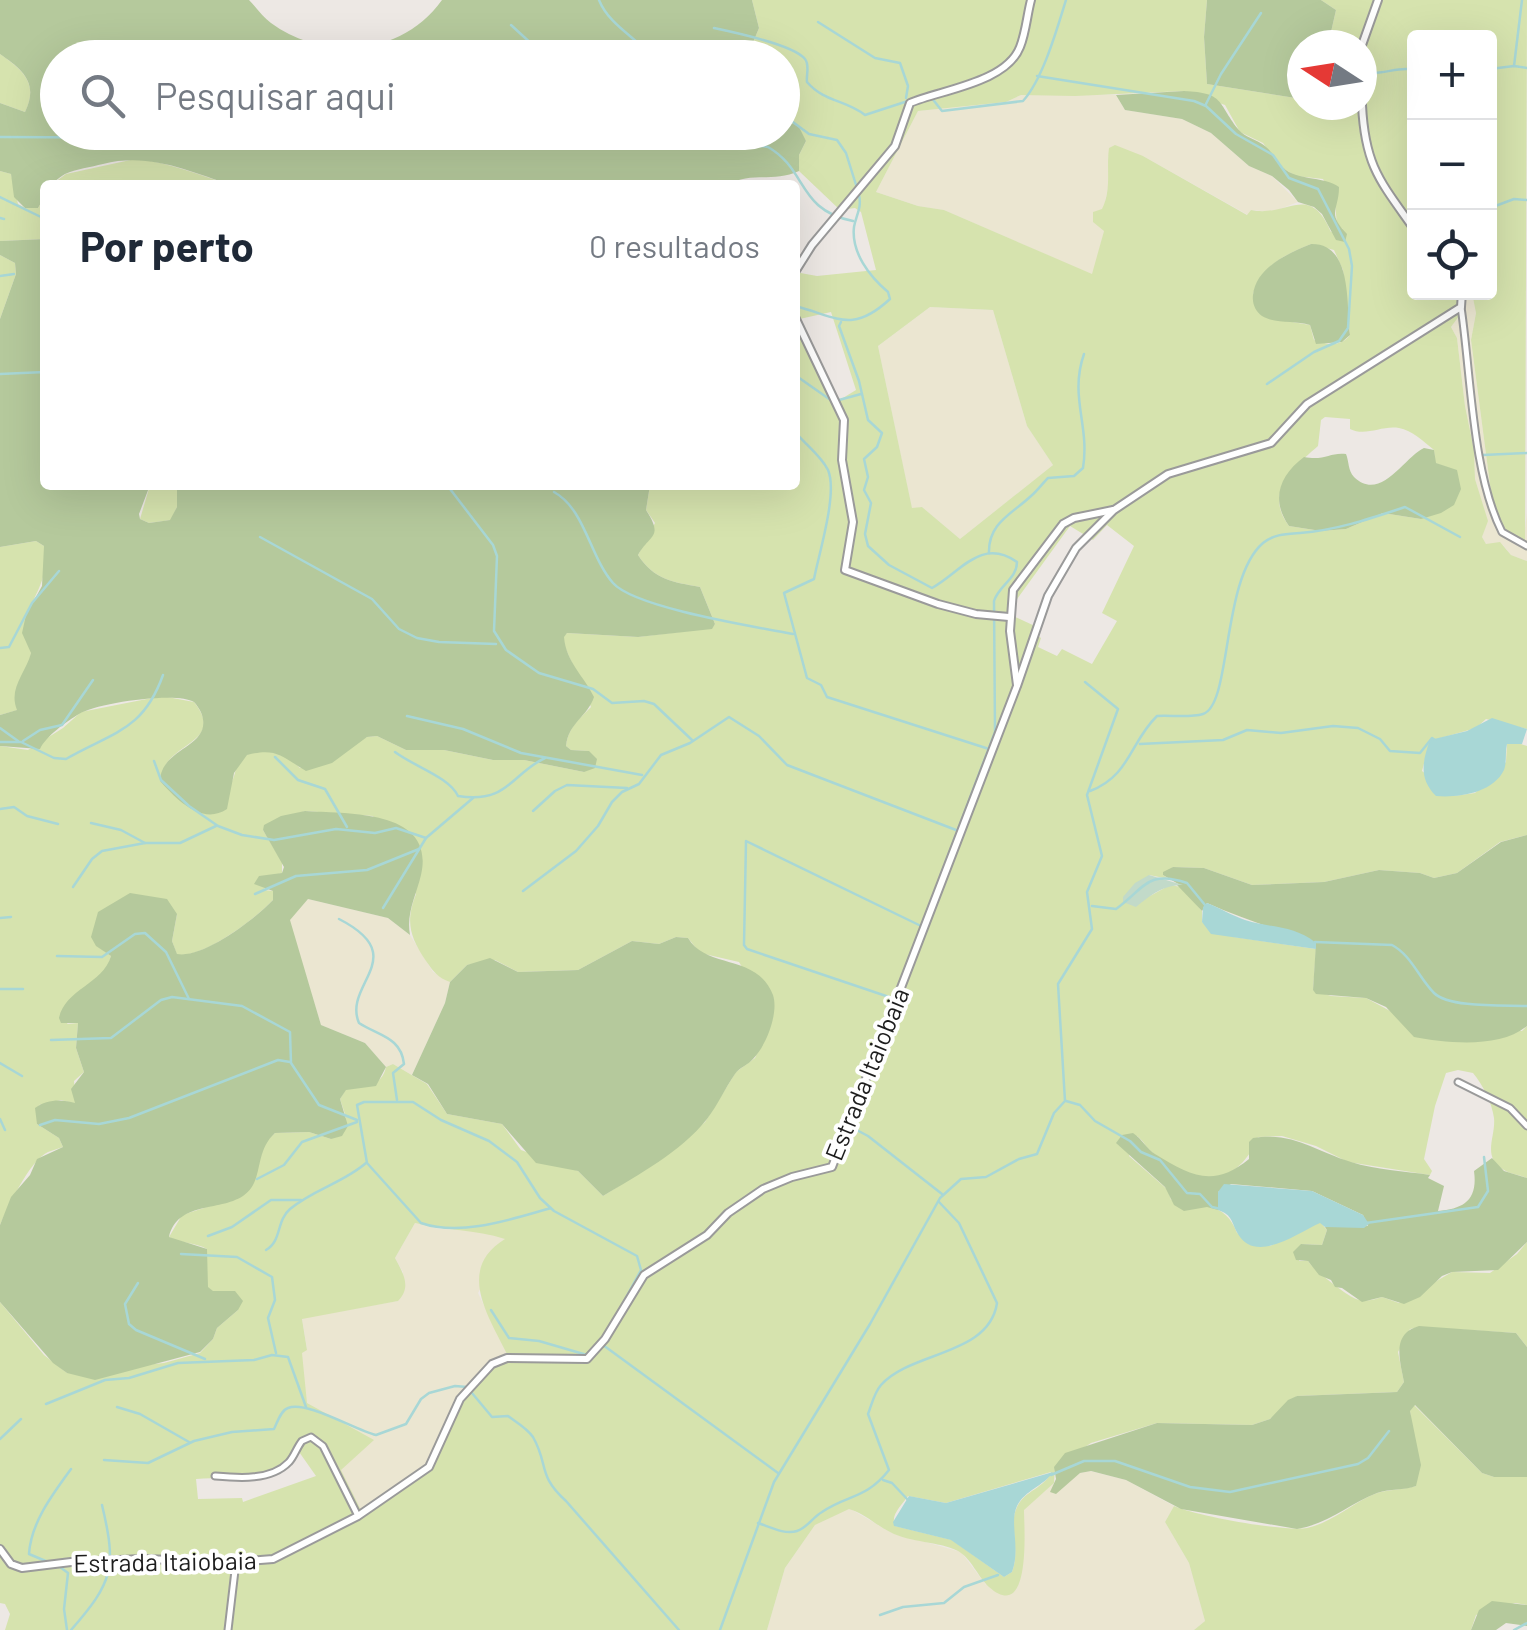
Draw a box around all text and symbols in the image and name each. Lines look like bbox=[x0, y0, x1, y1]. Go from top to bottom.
north arrow bbox=[1287, 30, 1377, 120]
map controls bbox=[1407, 30, 1497, 300]
button: + bbox=[1407, 30, 1497, 120]
search box bbox=[40, 40, 800, 150]
icon: search bbox=[75, 68, 130, 123]
text: Pesquisar aqui bbox=[155, 72, 396, 118]
button: − bbox=[1407, 120, 1497, 210]
button: locate bbox=[1407, 210, 1497, 300]
text: Por perto bbox=[80, 220, 254, 270]
text: 0 resultados bbox=[589, 226, 760, 264]
street label: Estrada Itaiobaia bbox=[818, 983, 914, 1164]
street label: Estrada Itaiobaia bbox=[73, 1544, 257, 1578]

